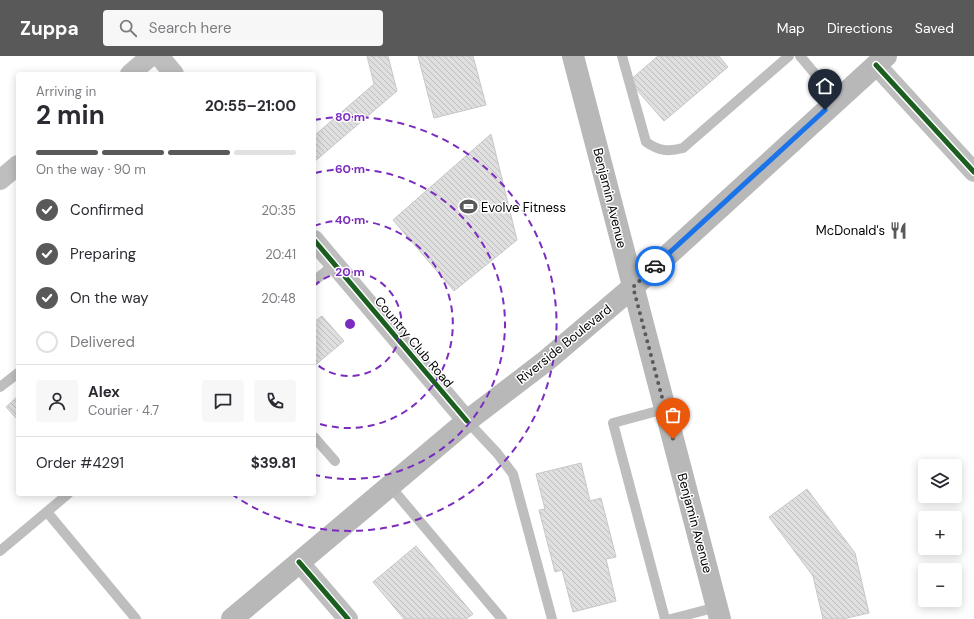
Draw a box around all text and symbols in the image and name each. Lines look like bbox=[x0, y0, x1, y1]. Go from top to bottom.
search box bbox=[103, 10, 383, 46]
text: Zuppa bbox=[20, 16, 79, 41]
icon: search bbox=[117, 17, 139, 39]
text: Search here bbox=[149, 18, 231, 38]
text: Map bbox=[777, 19, 805, 37]
text: Directions bbox=[827, 19, 893, 37]
text: Saved bbox=[915, 19, 954, 37]
pin bbox=[808, 69, 842, 110]
icon: home bbox=[814, 75, 836, 97]
text: Arriving in bbox=[36, 83, 96, 100]
text: 20:55–21:00 bbox=[205, 96, 296, 116]
text: 2 min bbox=[36, 98, 105, 132]
text: 80 m bbox=[335, 109, 365, 125]
street label: Benjamin Avenue bbox=[589, 146, 631, 250]
text: On the way · 90 m bbox=[36, 161, 146, 178]
text: 60 m bbox=[335, 161, 365, 177]
sports icon: Evolve Fitness bbox=[458, 197, 478, 217]
icon: check bbox=[36, 199, 58, 221]
place label: Evolve Fitness bbox=[481, 199, 566, 216]
text: Confirmed bbox=[70, 200, 144, 220]
text: 20:35 bbox=[262, 202, 296, 219]
text: 40 m bbox=[335, 212, 365, 228]
restaurant icon: McDonald's bbox=[888, 220, 908, 240]
place label: McDonald's bbox=[816, 222, 885, 239]
icon: check bbox=[36, 243, 58, 265]
text: Preparing bbox=[70, 244, 136, 264]
text: 20:41 bbox=[265, 246, 296, 263]
courier bbox=[635, 246, 675, 286]
icon: car bbox=[644, 255, 666, 277]
text: 20 m bbox=[335, 264, 365, 280]
icon: check bbox=[36, 287, 58, 309]
text: On the way bbox=[70, 288, 149, 308]
text: 20:48 bbox=[261, 290, 296, 307]
street label: Country Club Road bbox=[371, 293, 457, 391]
street label: Riverside Boulevard bbox=[513, 300, 615, 388]
centre of rings bbox=[343, 317, 357, 331]
text: Delivered bbox=[70, 332, 135, 352]
button: person bbox=[36, 380, 78, 422]
button: chat bbox=[202, 380, 244, 422]
button: phone bbox=[254, 380, 296, 422]
text: Alex bbox=[88, 382, 120, 402]
pin bbox=[656, 398, 690, 439]
text: Courier · 4.7 bbox=[88, 402, 159, 419]
icon: bag bbox=[662, 404, 684, 426]
text: Order #4291 bbox=[36, 453, 124, 473]
text: $39.81 bbox=[251, 453, 296, 473]
map controls bbox=[918, 459, 962, 607]
button: layers bbox=[918, 459, 962, 503]
street label: Benjamin Avenue bbox=[673, 471, 717, 575]
button: + bbox=[918, 511, 962, 555]
button: − bbox=[918, 563, 962, 607]

